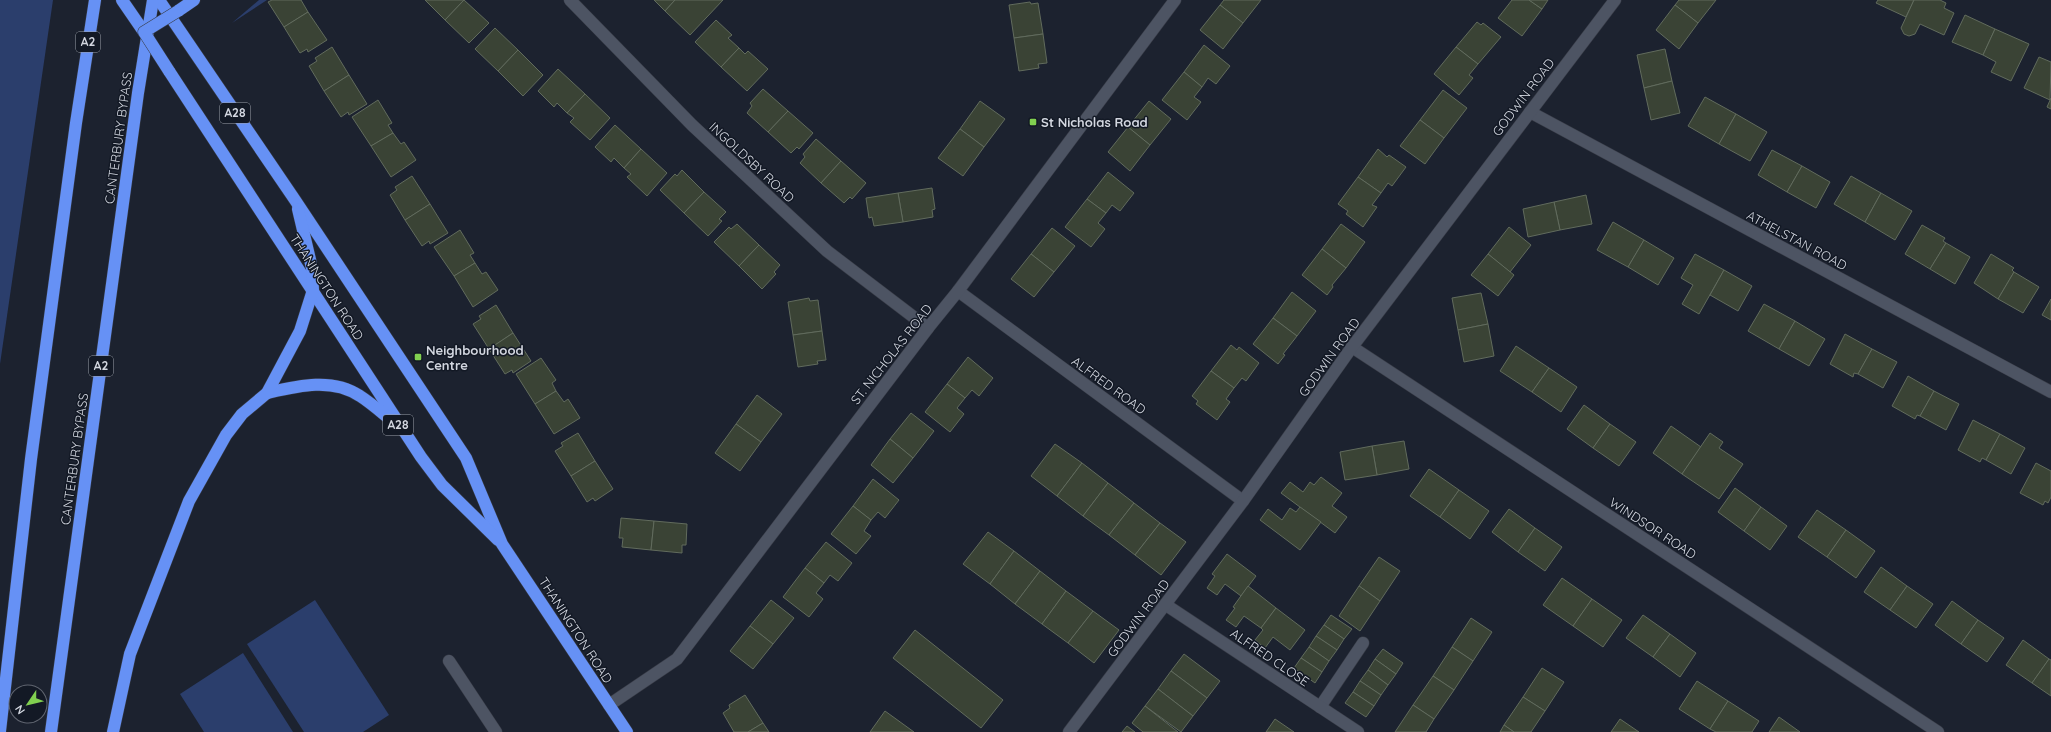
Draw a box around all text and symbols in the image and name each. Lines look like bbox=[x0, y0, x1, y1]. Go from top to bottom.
road number: A2 bbox=[76, 32, 100, 52]
street label: GODWIN ROAD bbox=[1489, 55, 1557, 139]
street label: CANTERBURY BYPASS bbox=[101, 71, 135, 205]
road number: A28 bbox=[220, 103, 250, 123]
place label: St Nicholas Road bbox=[1041, 114, 1148, 130]
marker: St Nicholas Road bbox=[1028, 117, 1038, 127]
street label: INGOLDSBY ROAD bbox=[706, 118, 798, 206]
street label: ATHELSTAN ROAD bbox=[1744, 207, 1850, 273]
street label: THANINGTON ROAD bbox=[287, 231, 367, 343]
street label: ST. NICHOLAS ROAD bbox=[847, 301, 935, 407]
street label: GODWIN ROAD bbox=[1295, 315, 1363, 399]
place label: Neighbourhood Centre bbox=[426, 342, 524, 373]
marker: Neighbourhood Centre bbox=[413, 352, 423, 362]
street label: ALFRED ROAD bbox=[1069, 353, 1149, 417]
road number: A2 bbox=[89, 356, 113, 376]
street label: CANTERBURY BYPASS bbox=[57, 392, 91, 526]
road number: A28 bbox=[383, 415, 413, 435]
street label: WINDSOR ROAD bbox=[1607, 494, 1699, 562]
street label: THANINGTON ROAD bbox=[536, 574, 616, 686]
street label: GODWIN ROAD bbox=[1104, 576, 1172, 660]
street label: ALFRED CLOSE bbox=[1228, 625, 1312, 689]
north arrow bbox=[8, 684, 48, 724]
text: N bbox=[12, 702, 28, 717]

